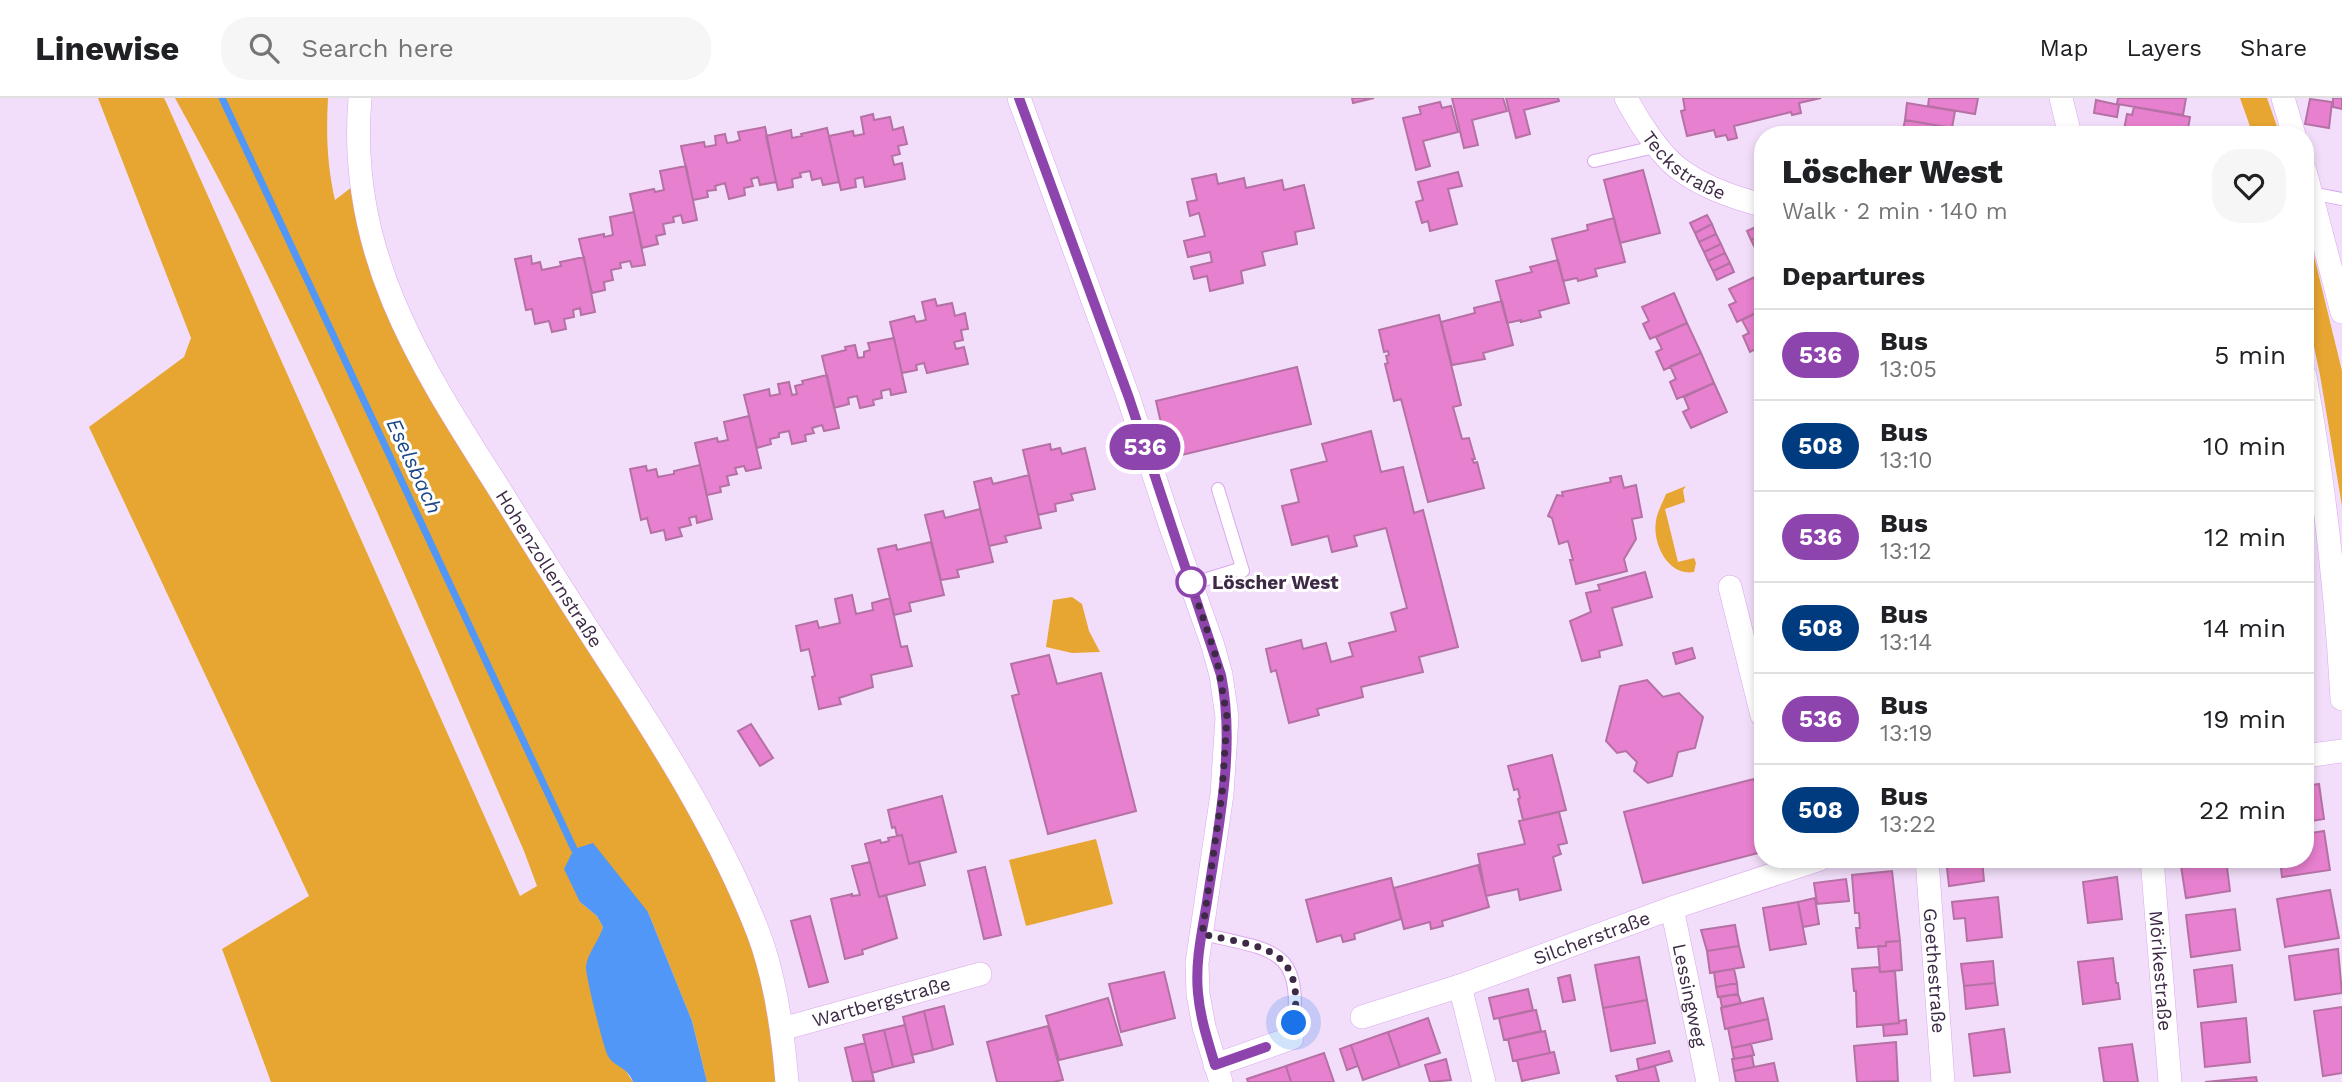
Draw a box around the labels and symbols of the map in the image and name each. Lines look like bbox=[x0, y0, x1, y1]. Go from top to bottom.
street label: Teckstraße bbox=[1637, 126, 1729, 205]
water label: Eselsbach bbox=[381, 414, 447, 518]
line badge: 536 bbox=[1105, 424, 1185, 470]
street label: Hohenzollernstraße bbox=[491, 486, 608, 652]
marker: Löscher West bbox=[1176, 567, 1206, 597]
place label: Löscher West bbox=[1212, 571, 1339, 594]
street label: Silcherstraße bbox=[1530, 906, 1653, 970]
street label: Goethestraße bbox=[1919, 907, 1950, 1034]
street label: Mörikestraße bbox=[2144, 910, 2177, 1032]
street label: Lessingweg bbox=[1668, 941, 1712, 1050]
street label: Wartbergstraße bbox=[810, 972, 953, 1032]
your location bbox=[1276, 1005, 1311, 1040]

